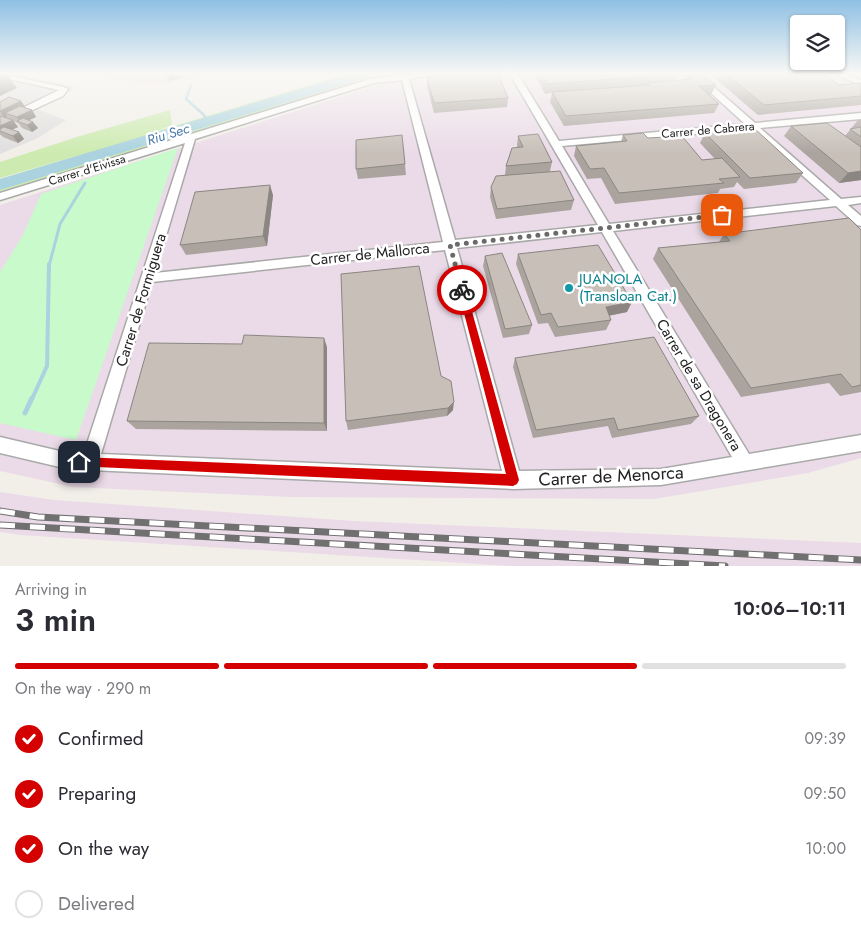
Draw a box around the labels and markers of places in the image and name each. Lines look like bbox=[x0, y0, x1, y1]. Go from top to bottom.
pin bbox=[701, 194, 743, 236]
place label: JUANOLA (Transloan Cat.) bbox=[577, 268, 677, 307]
marker: JUANOLA (Transloan Cat.) bbox=[563, 282, 575, 294]
pin bbox=[58, 441, 100, 483]

